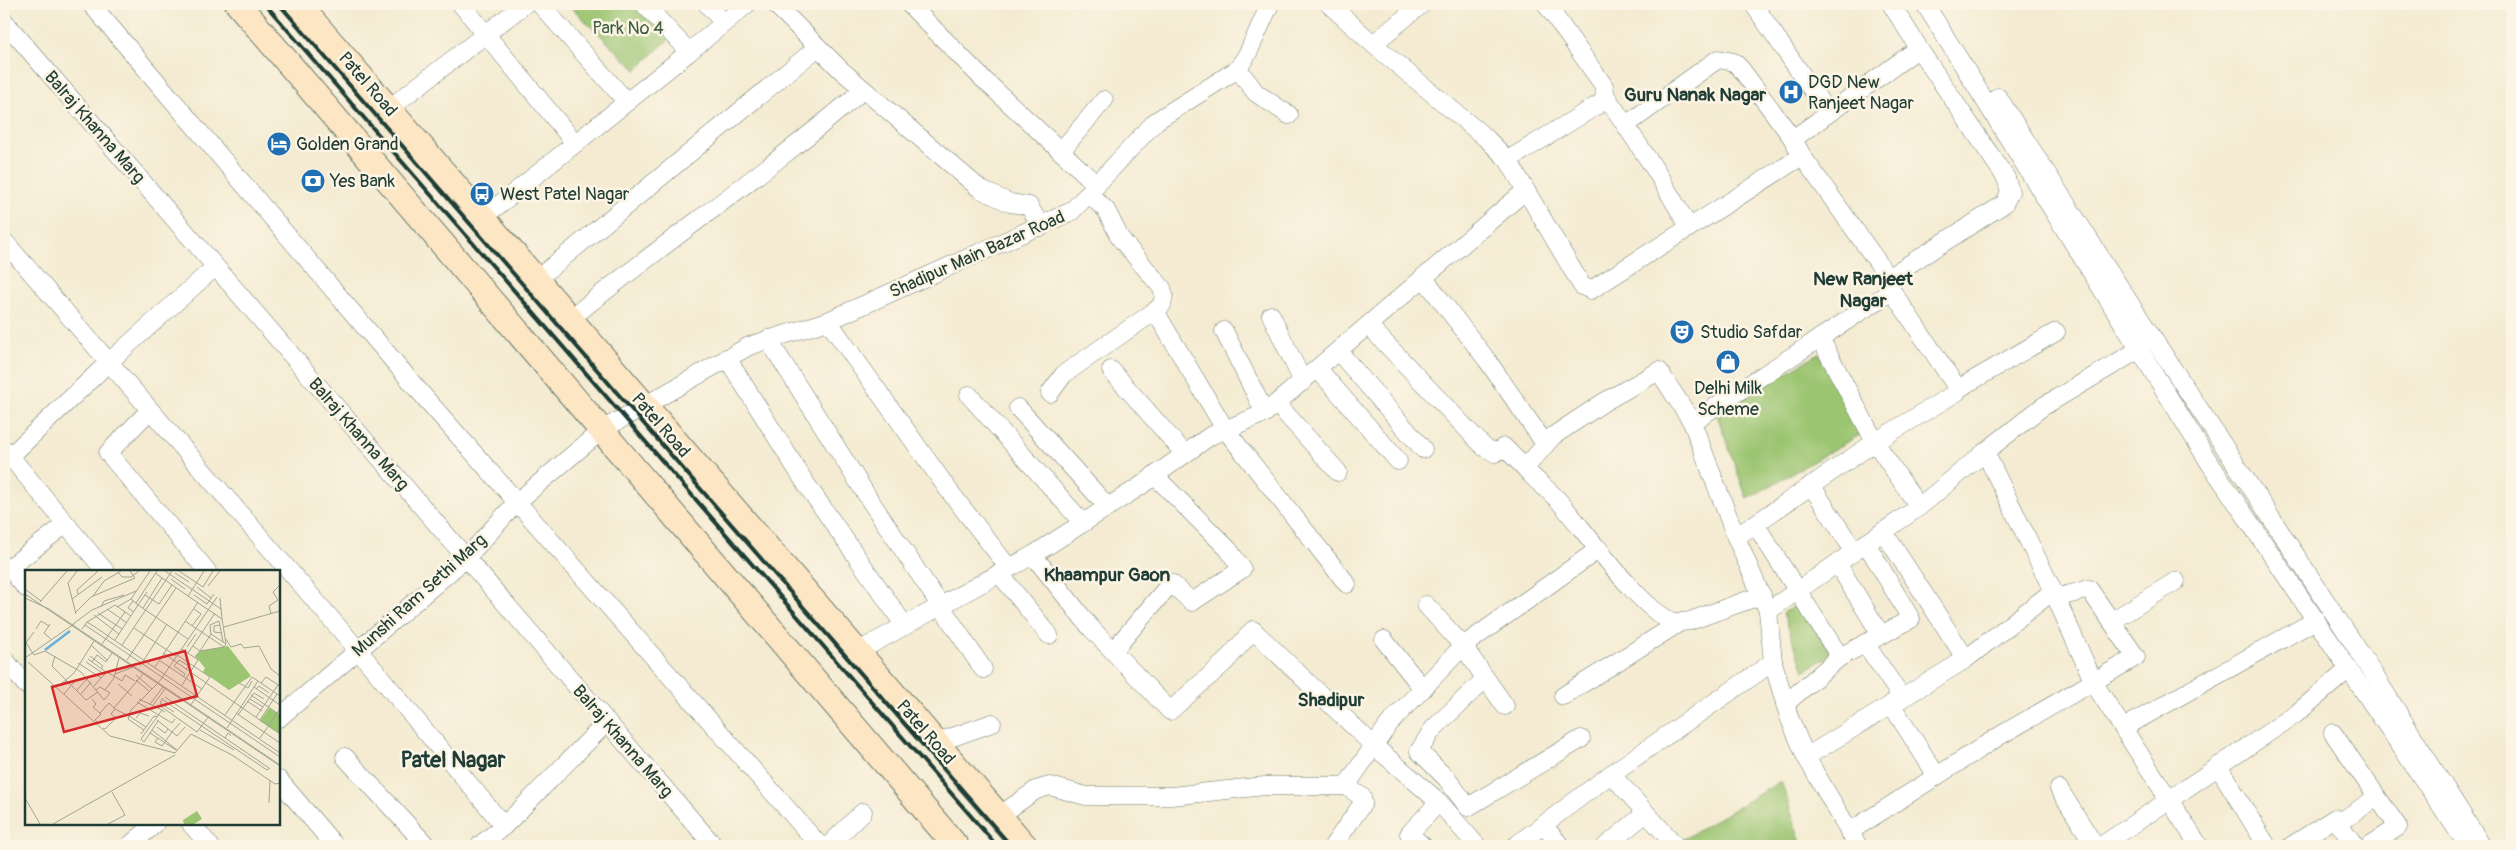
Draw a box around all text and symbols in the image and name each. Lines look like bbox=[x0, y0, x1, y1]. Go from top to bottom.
park label: Park No 4 bbox=[592, 17, 664, 40]
street label: Patel Road bbox=[333, 47, 402, 122]
street label: Balraj Khanna Marg bbox=[39, 66, 150, 189]
place label: DGD New Ranjeet Nagar bbox=[1808, 71, 1914, 115]
hospital icon: DGD New Ranjeet Nagar bbox=[1778, 79, 1804, 105]
district label: Guru Nanak Nagar bbox=[1624, 83, 1766, 107]
hotel icon: Golden Grand bbox=[266, 131, 292, 157]
place label: Golden Grand bbox=[296, 133, 399, 156]
bank icon: Yes Bank bbox=[300, 168, 326, 194]
place label: Yes Bank bbox=[329, 170, 396, 193]
bus stop icon: West Patel Nagar bbox=[469, 181, 495, 207]
place label: West Patel Nagar bbox=[500, 183, 630, 206]
street label: Shadipur Main Bazar Road bbox=[886, 205, 1068, 304]
district label: New Ranjeet Nagar bbox=[1813, 267, 1914, 313]
theatre icon: Studio Safdar bbox=[1669, 319, 1695, 345]
place label: Studio Safdar bbox=[1700, 321, 1803, 344]
shop icon: Delhi Milk Scheme bbox=[1715, 349, 1741, 375]
street label: Balraj Khanna Marg bbox=[303, 373, 414, 496]
place label: Delhi Milk Scheme bbox=[1694, 377, 1763, 421]
street label: Patel Road bbox=[626, 388, 695, 463]
street label: Munshi Ram Sethi Marg bbox=[347, 529, 491, 662]
district label: Khaampur Gaon bbox=[1044, 563, 1171, 587]
inset map bbox=[25, 570, 280, 825]
street label: Balraj Khanna Marg bbox=[567, 680, 678, 803]
district label: Shadipur bbox=[1298, 688, 1365, 712]
street label: Patel Road bbox=[891, 695, 960, 770]
district label: Patel Nagar bbox=[401, 746, 507, 774]

